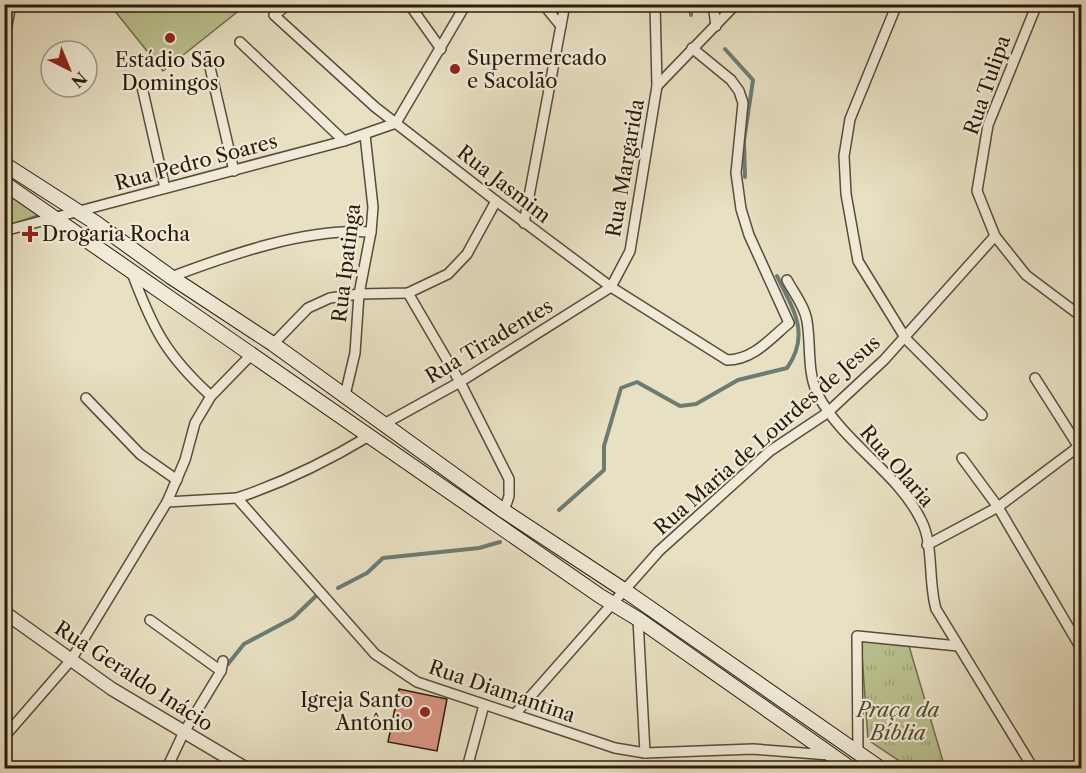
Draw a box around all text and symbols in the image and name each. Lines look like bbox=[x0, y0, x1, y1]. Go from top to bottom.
marker: Estádio São Domingos bbox=[163, 31, 177, 45]
street label: Rua Tulipa bbox=[959, 32, 1015, 138]
north arrow bbox=[39, 39, 99, 99]
place label: Supermercado e Sacolão bbox=[467, 46, 607, 93]
place label: Estádio São Domingos bbox=[115, 48, 225, 95]
marker: Supermercado e Sacolão bbox=[448, 62, 462, 76]
text: N bbox=[67, 68, 91, 92]
street label: Rua Margarida bbox=[601, 97, 649, 239]
street label: Rua Pedro Soares bbox=[112, 129, 280, 195]
street label: Rua Jasmim bbox=[452, 140, 556, 228]
street label: Rua Ipatinga bbox=[327, 202, 365, 324]
place label: Drogaria Rocha bbox=[42, 222, 191, 246]
marker: Drogaria Rocha bbox=[23, 227, 37, 241]
street label: Rua Tiradentes bbox=[421, 293, 557, 389]
street label: Rua Maria de Lourdes de Jesus bbox=[649, 330, 885, 540]
street label: Rua Olaria bbox=[855, 420, 939, 512]
street label: Rua Geraldo Inácio bbox=[50, 616, 218, 736]
street label: Rua Diamantina bbox=[426, 655, 579, 727]
place label: Igreja Santo Antônio bbox=[300, 688, 413, 735]
park label: Praça da Bíblia bbox=[855, 698, 939, 745]
marker: Igreja Santo Antônio bbox=[418, 705, 432, 719]

